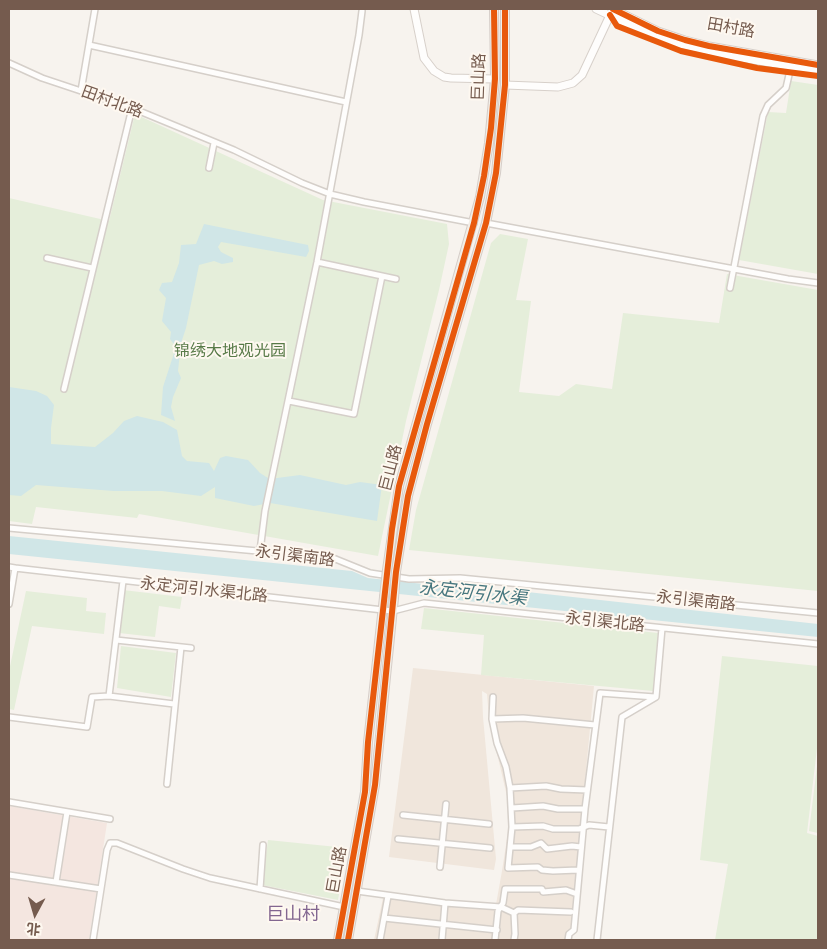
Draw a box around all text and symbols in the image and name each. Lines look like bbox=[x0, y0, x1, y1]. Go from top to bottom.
street label: 田村路 bbox=[706, 14, 756, 42]
street label: 巨山路 bbox=[469, 53, 489, 101]
street label: 田村北路 bbox=[79, 82, 145, 122]
park label: 锦绣大地观光园 bbox=[174, 341, 286, 361]
street label: 巨山路 bbox=[376, 442, 406, 494]
street label: 永引渠南路 bbox=[254, 542, 336, 570]
street label: 永定河引水渠北路 bbox=[139, 574, 269, 606]
water label: 永定河引水渠 bbox=[418, 577, 528, 609]
street label: 永引渠南路 bbox=[655, 587, 737, 615]
street label: 永引渠北路 bbox=[564, 608, 646, 636]
street label: 巨山路 bbox=[323, 845, 351, 895]
north arrow bbox=[10, 889, 60, 939]
district label: 巨山村 bbox=[266, 904, 320, 926]
text: 北 bbox=[26, 920, 41, 939]

